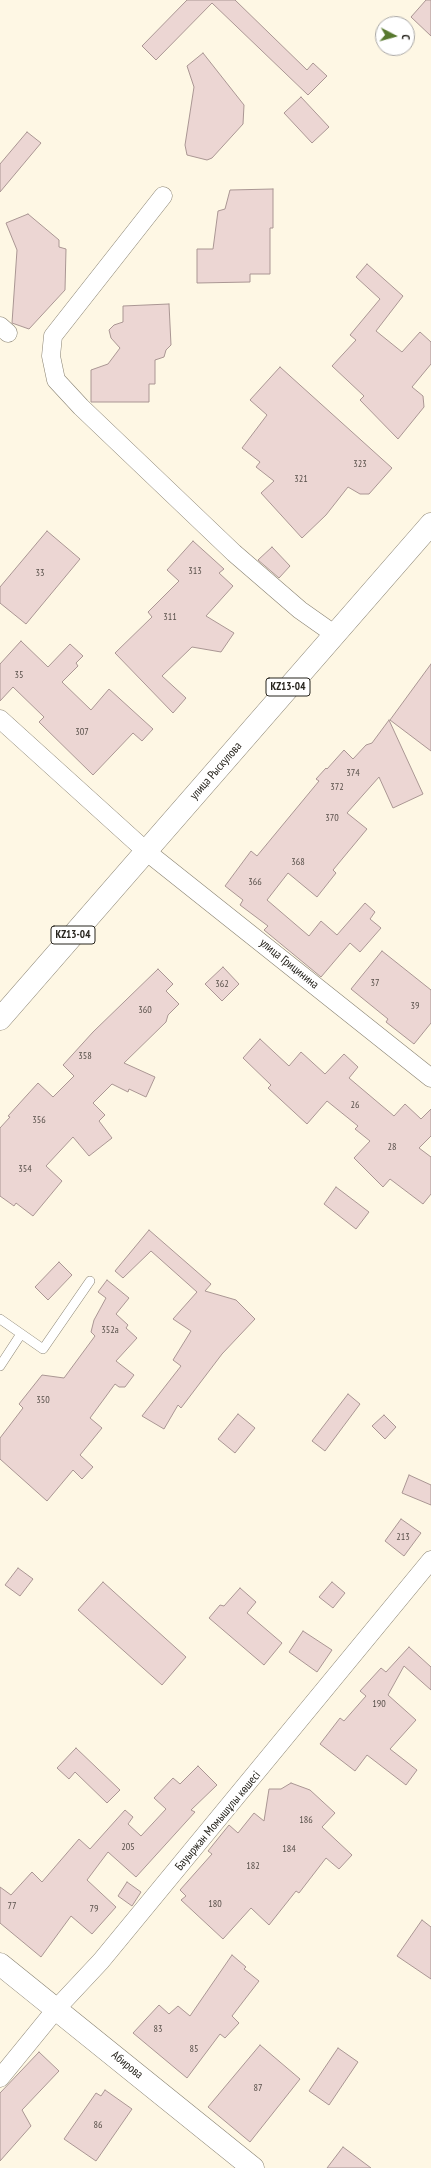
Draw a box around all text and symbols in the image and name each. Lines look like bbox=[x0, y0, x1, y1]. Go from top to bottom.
north arrow bbox=[375, 16, 415, 56]
text: С bbox=[399, 34, 413, 40]
house number: 323 bbox=[353, 458, 367, 470]
house number: 321 bbox=[294, 473, 308, 485]
house number: 313 bbox=[188, 565, 202, 577]
house number: 33 bbox=[36, 567, 44, 579]
house number: 311 bbox=[163, 611, 177, 623]
house number: 35 bbox=[15, 669, 23, 681]
road number: KZ13-04 bbox=[266, 678, 310, 696]
house number: 307 bbox=[75, 726, 89, 738]
street label: улица Рыскулова bbox=[187, 739, 245, 803]
house number: 374 bbox=[346, 767, 360, 779]
house number: 372 bbox=[330, 781, 344, 793]
house number: 370 bbox=[325, 812, 339, 824]
house number: 368 bbox=[291, 856, 305, 868]
house number: 366 bbox=[248, 876, 262, 888]
road number: KZ13-04 bbox=[51, 926, 95, 944]
street label: улица Грицинина bbox=[257, 936, 321, 992]
house number: 37 bbox=[371, 977, 379, 989]
house number: 362 bbox=[215, 978, 229, 990]
house number: 39 bbox=[411, 1000, 419, 1012]
house number: 360 bbox=[138, 1004, 152, 1016]
house number: 358 bbox=[78, 1050, 92, 1062]
house number: 26 bbox=[351, 1099, 359, 1111]
house number: 356 bbox=[32, 1114, 46, 1126]
house number: 28 bbox=[388, 1141, 396, 1153]
house number: 354 bbox=[18, 1163, 32, 1175]
house number: 352а bbox=[101, 1324, 119, 1336]
house number: 350 bbox=[36, 1394, 50, 1406]
house number: 213 bbox=[396, 1531, 410, 1543]
house number: 190 bbox=[372, 1698, 386, 1710]
street label: Бауыржан Момышұлы көшесі bbox=[172, 1768, 264, 1874]
house number: 186 bbox=[299, 1814, 313, 1826]
house number: 205 bbox=[121, 1841, 135, 1853]
house number: 184 bbox=[282, 1843, 296, 1855]
house number: 182 bbox=[246, 1860, 260, 1872]
house number: 180 bbox=[208, 1898, 222, 1910]
house number: 77 bbox=[8, 1900, 16, 1912]
house number: 79 bbox=[90, 1903, 98, 1915]
house number: 83 bbox=[154, 2023, 162, 2035]
house number: 85 bbox=[190, 2043, 198, 2055]
street label: Абирова bbox=[108, 2048, 146, 2082]
house number: 87 bbox=[254, 2082, 262, 2094]
house number: 86 bbox=[94, 2119, 102, 2131]

